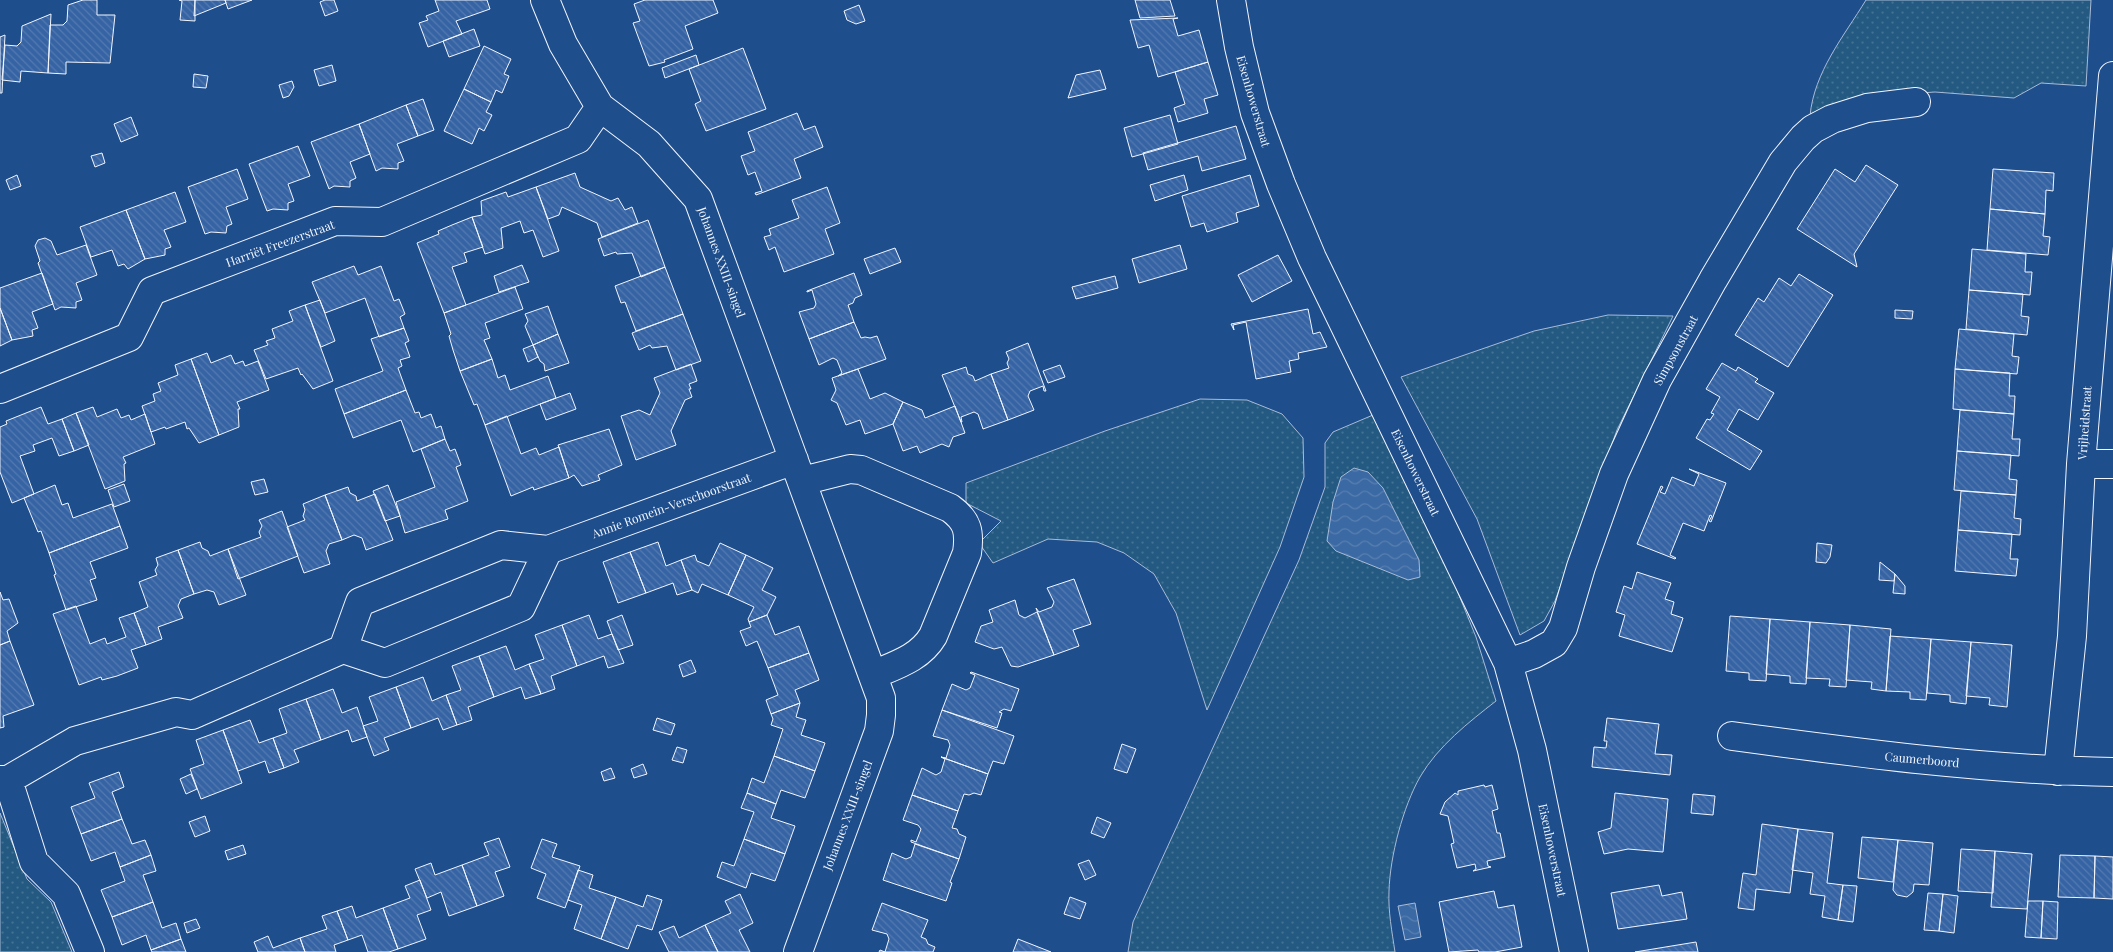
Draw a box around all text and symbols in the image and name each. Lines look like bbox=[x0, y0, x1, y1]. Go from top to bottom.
street label: Eisenhowerstraat bbox=[1233, 53, 1275, 149]
street label: Johannes XXIII-singel bbox=[694, 204, 750, 320]
street label: Harriët Freezerstraat bbox=[223, 216, 337, 270]
street label: Simpsonstraat bbox=[1649, 311, 1701, 388]
street label: Vrijheidstraat bbox=[2073, 385, 2095, 461]
street label: Eisenhowerstraat bbox=[1388, 426, 1444, 519]
street label: Annie Romein-Verschoorstraat bbox=[588, 468, 753, 542]
street label: Caumerboord bbox=[1884, 748, 1960, 770]
street label: Johannes XXIII-singel bbox=[818, 757, 876, 873]
street label: Eisenhowerstraat bbox=[1535, 802, 1571, 899]

